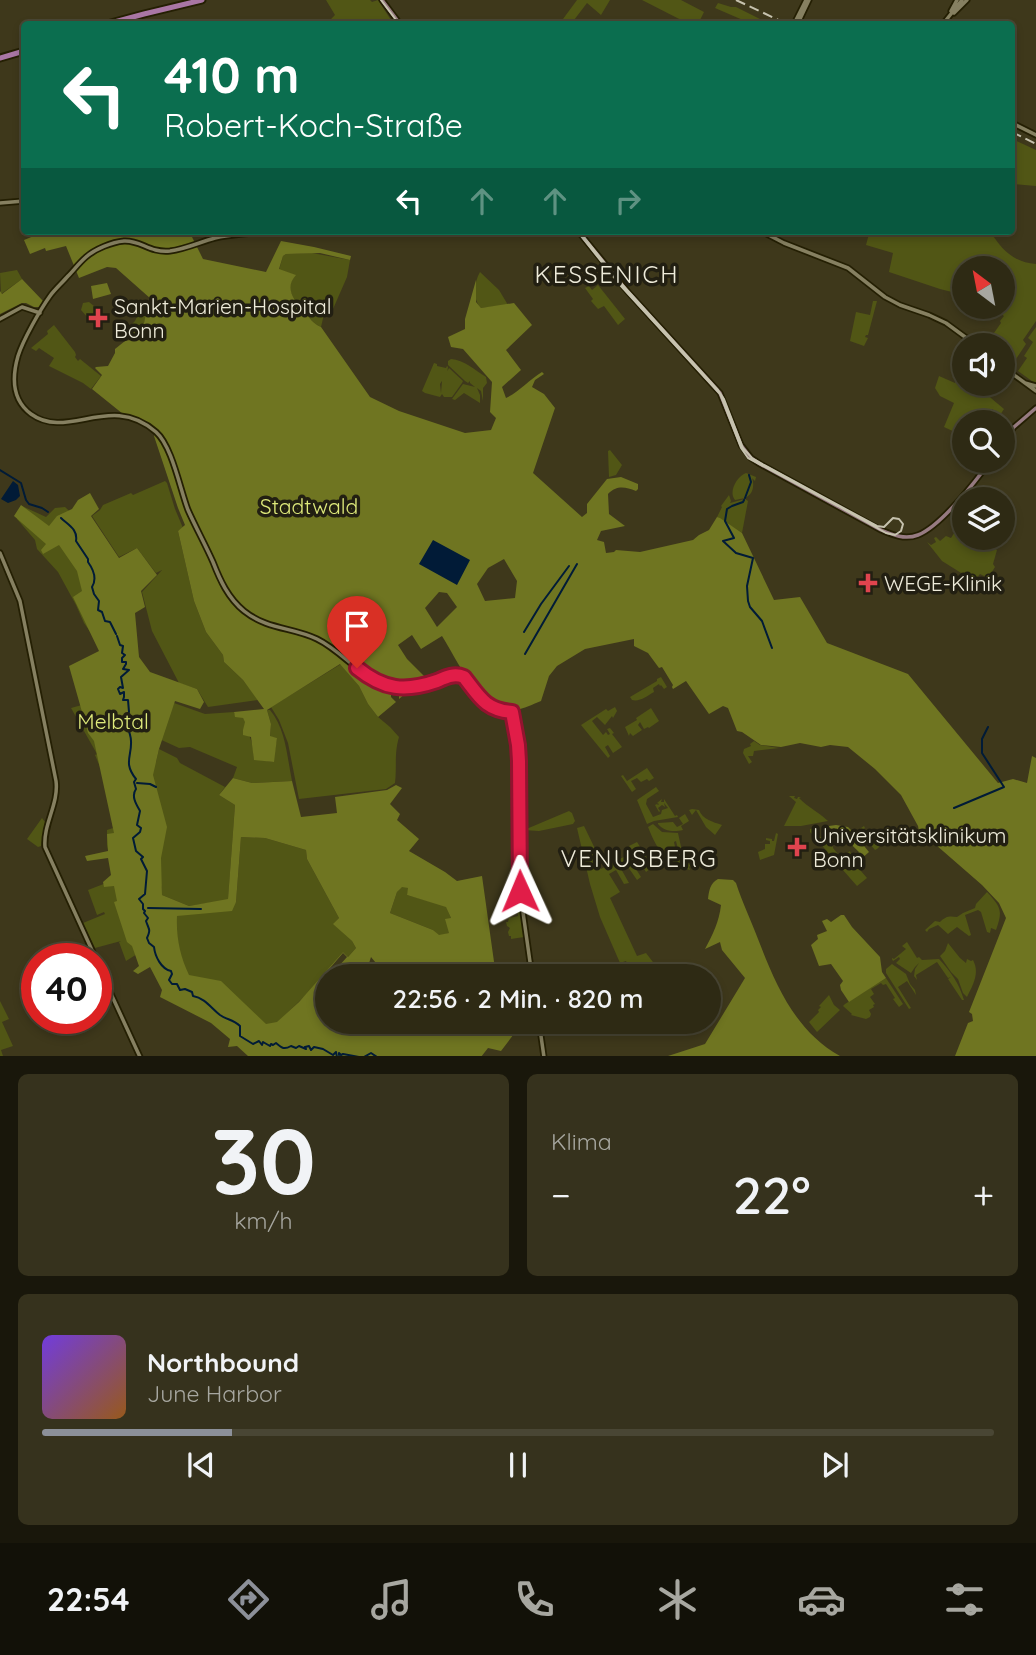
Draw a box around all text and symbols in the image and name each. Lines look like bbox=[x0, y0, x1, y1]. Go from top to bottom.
text: 410 m bbox=[164, 44, 299, 105]
icon: left bbox=[49, 49, 140, 140]
text: Robert-Koch-Straße bbox=[164, 105, 463, 145]
icon: left bbox=[390, 182, 428, 220]
icon: ahead bbox=[463, 182, 501, 220]
icon: ahead bbox=[536, 182, 574, 220]
icon: right bbox=[609, 182, 647, 220]
north arrow bbox=[952, 256, 1015, 318]
map controls bbox=[952, 256, 1015, 550]
district label: KESSENICH bbox=[535, 259, 679, 289]
place label: Sankt-Marien-Hospital Bonn bbox=[114, 293, 332, 343]
marker: Sankt-Marien-Hospital Bonn bbox=[88, 308, 108, 328]
button: sound bbox=[952, 333, 1015, 396]
button: search bbox=[952, 410, 1015, 473]
button: layers bbox=[952, 487, 1015, 550]
park label: Stadtwald bbox=[260, 493, 358, 519]
place label: WEGE-Klinik bbox=[884, 570, 1002, 596]
marker: WEGE-Klinik bbox=[858, 573, 878, 593]
pin bbox=[327, 596, 387, 668]
icon: arrive bbox=[338, 607, 376, 645]
park label: Melbtal bbox=[77, 708, 149, 734]
place label: Universitätsklinikum Bonn bbox=[813, 822, 1006, 872]
marker: Universitätsklinikum Bonn bbox=[787, 837, 807, 857]
district label: VENUSBERG bbox=[560, 843, 718, 873]
position arrow bbox=[483, 854, 557, 928]
speed limit sign: 40 bbox=[21, 943, 112, 1034]
text: 22:56 · 2 Min. · 820 m bbox=[393, 982, 643, 1015]
text: 30 bbox=[211, 1103, 316, 1217]
text: Klima bbox=[551, 1127, 612, 1156]
text: 22° bbox=[733, 1162, 811, 1227]
text: − bbox=[551, 1171, 571, 1219]
text: + bbox=[973, 1171, 994, 1219]
text: km/h bbox=[234, 1206, 293, 1235]
text: Northbound bbox=[147, 1346, 299, 1379]
text: June Harbor bbox=[147, 1379, 282, 1408]
icon: previous bbox=[182, 1446, 220, 1484]
icon: pause bbox=[499, 1446, 537, 1484]
icon: next bbox=[816, 1446, 854, 1484]
icon: directions bbox=[224, 1575, 273, 1624]
icon: music bbox=[367, 1575, 416, 1624]
icon: phone bbox=[510, 1575, 559, 1624]
icon: climate bbox=[653, 1575, 702, 1624]
icon: car bbox=[797, 1575, 846, 1624]
icon: filters bbox=[940, 1575, 989, 1624]
text: 22:54 bbox=[47, 1579, 130, 1619]

